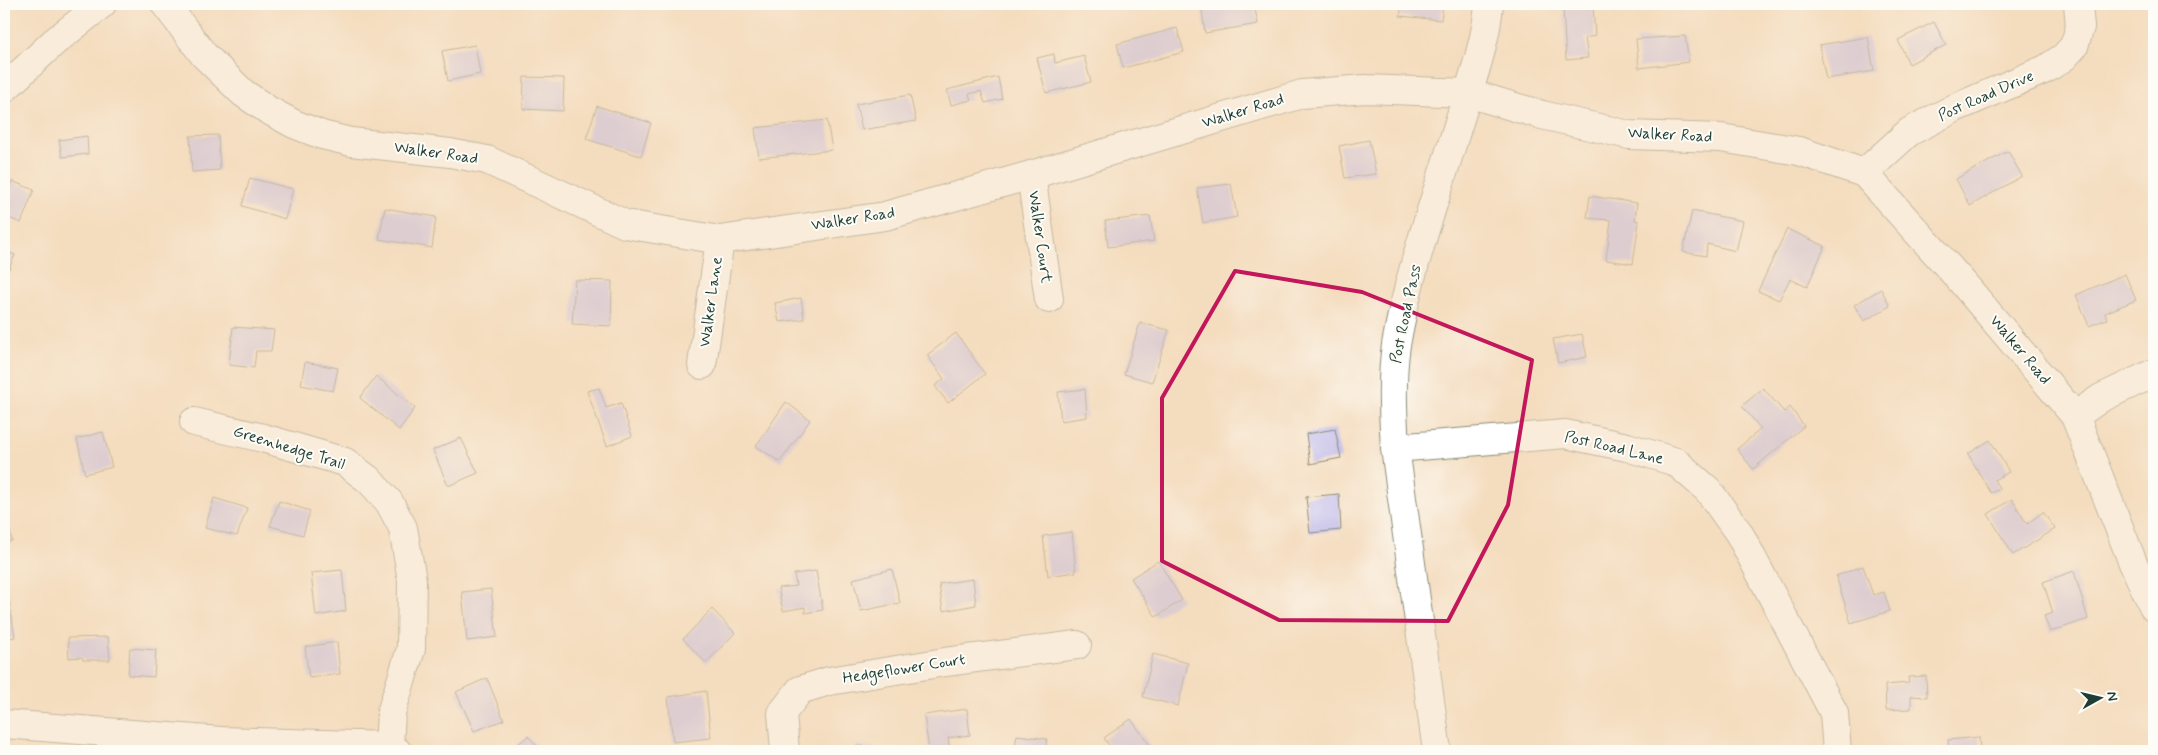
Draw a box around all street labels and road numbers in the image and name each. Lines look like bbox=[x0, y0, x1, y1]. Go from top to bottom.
street label: Post Road Drive bbox=[1935, 66, 2037, 126]
street label: Walker Road bbox=[1199, 89, 1287, 133]
street label: Walker Road bbox=[1627, 122, 1713, 148]
street label: Walker Road bbox=[393, 137, 479, 169]
street label: Walker Court bbox=[1023, 190, 1057, 285]
street label: Walker Road bbox=[810, 202, 896, 236]
street label: Walker Lane bbox=[694, 255, 728, 349]
street label: Post Road Pass bbox=[1385, 263, 1427, 365]
street label: Walker Road bbox=[1985, 311, 2055, 389]
street label: Greenhedge Trail bbox=[230, 421, 347, 476]
street label: Post Road Lane bbox=[1562, 426, 1666, 470]
street label: Hedgeflower Court bbox=[841, 649, 967, 690]

